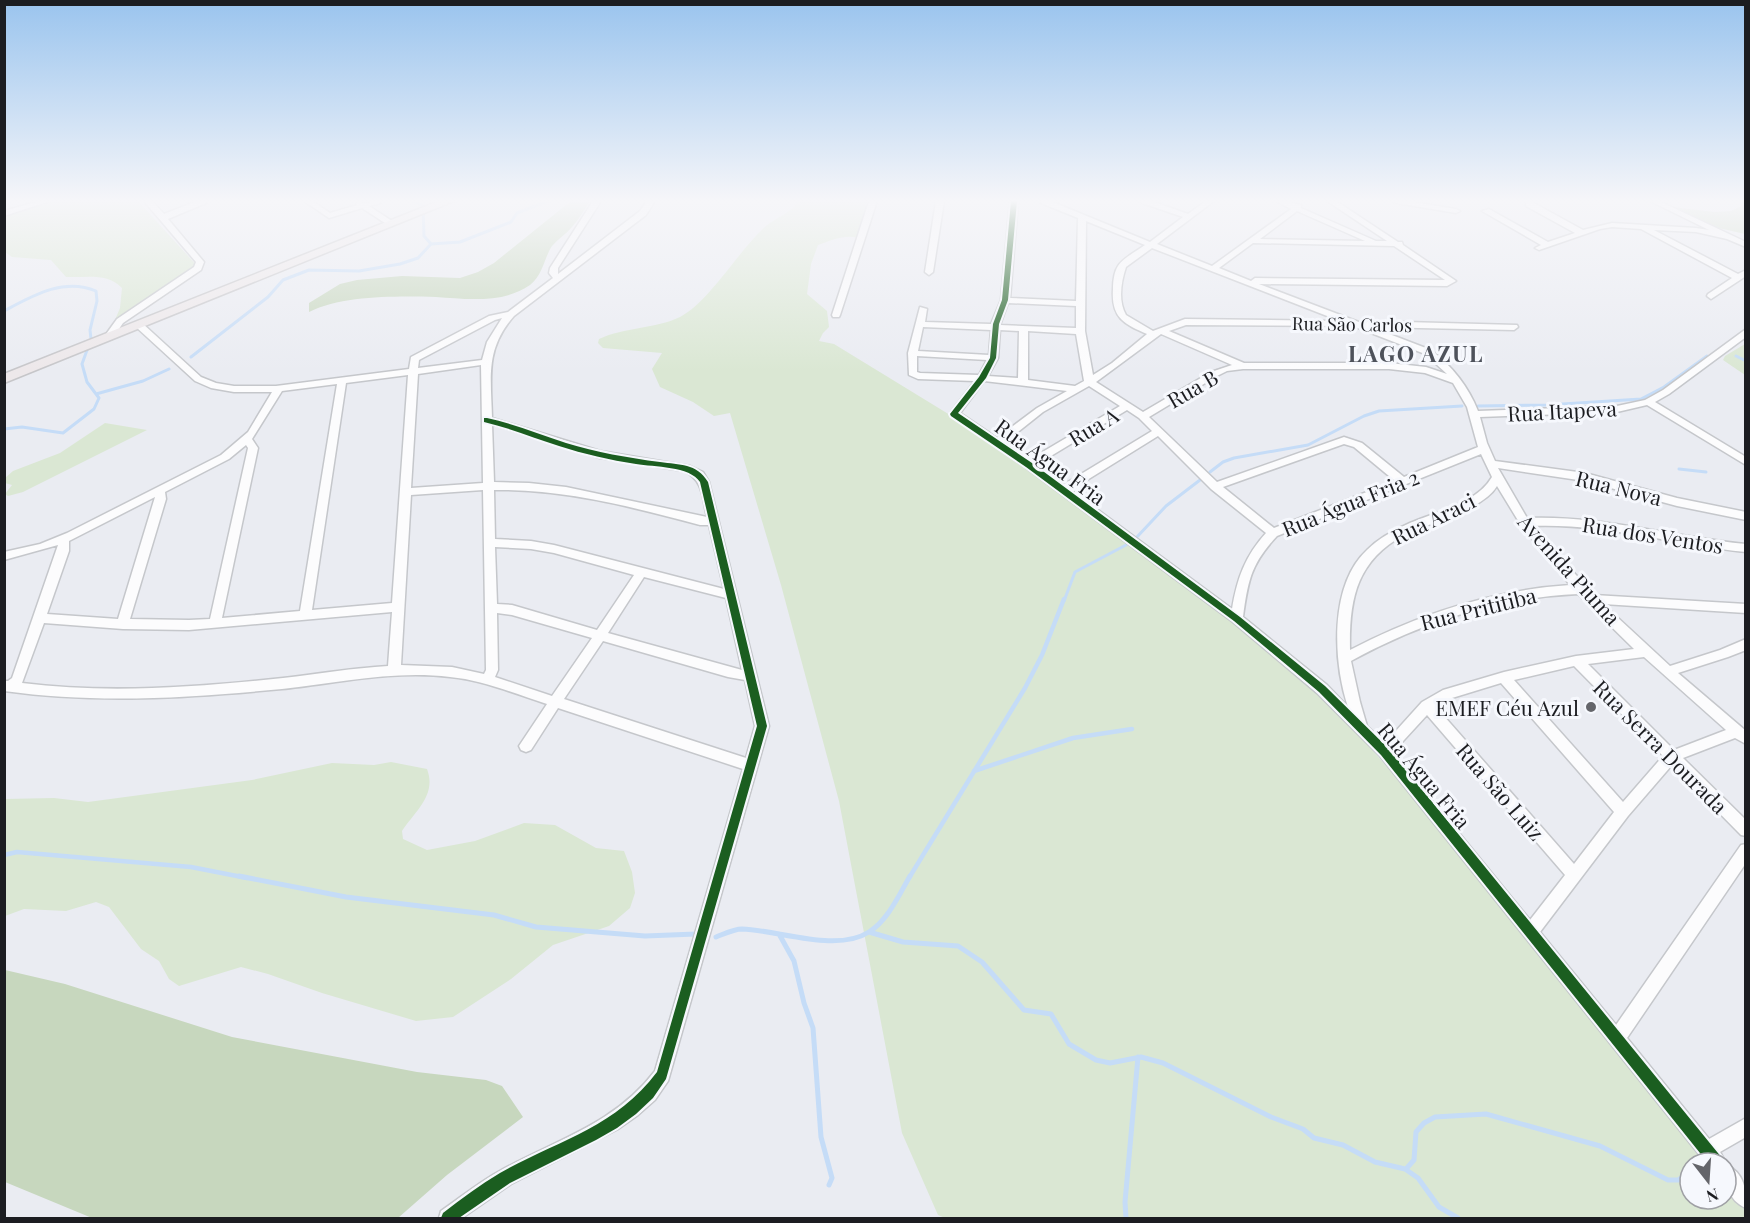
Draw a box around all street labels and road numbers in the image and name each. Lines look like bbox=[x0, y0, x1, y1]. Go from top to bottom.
street label: Rua São Carlos bbox=[1292, 311, 1412, 337]
street label: Rua B bbox=[1161, 362, 1223, 414]
street label: Rua Itapeva bbox=[1507, 393, 1618, 427]
street label: Rua A bbox=[1063, 400, 1124, 452]
street label: Rua Água Fria bbox=[990, 411, 1112, 511]
street label: Rua Água Fria 2 bbox=[1277, 462, 1423, 542]
street label: Rua Nova bbox=[1573, 463, 1665, 511]
street label: Rua Araci bbox=[1386, 486, 1480, 550]
street label: Avenida Piuma bbox=[1512, 507, 1628, 631]
street label: Rua dos Ventos bbox=[1581, 509, 1725, 559]
street label: Rua Prititiba bbox=[1417, 580, 1539, 636]
street label: Rua Serra Dourada bbox=[1588, 673, 1734, 819]
street label: Rua Água Fria bbox=[1372, 716, 1478, 834]
street label: Rua São Luiz bbox=[1451, 736, 1551, 846]

